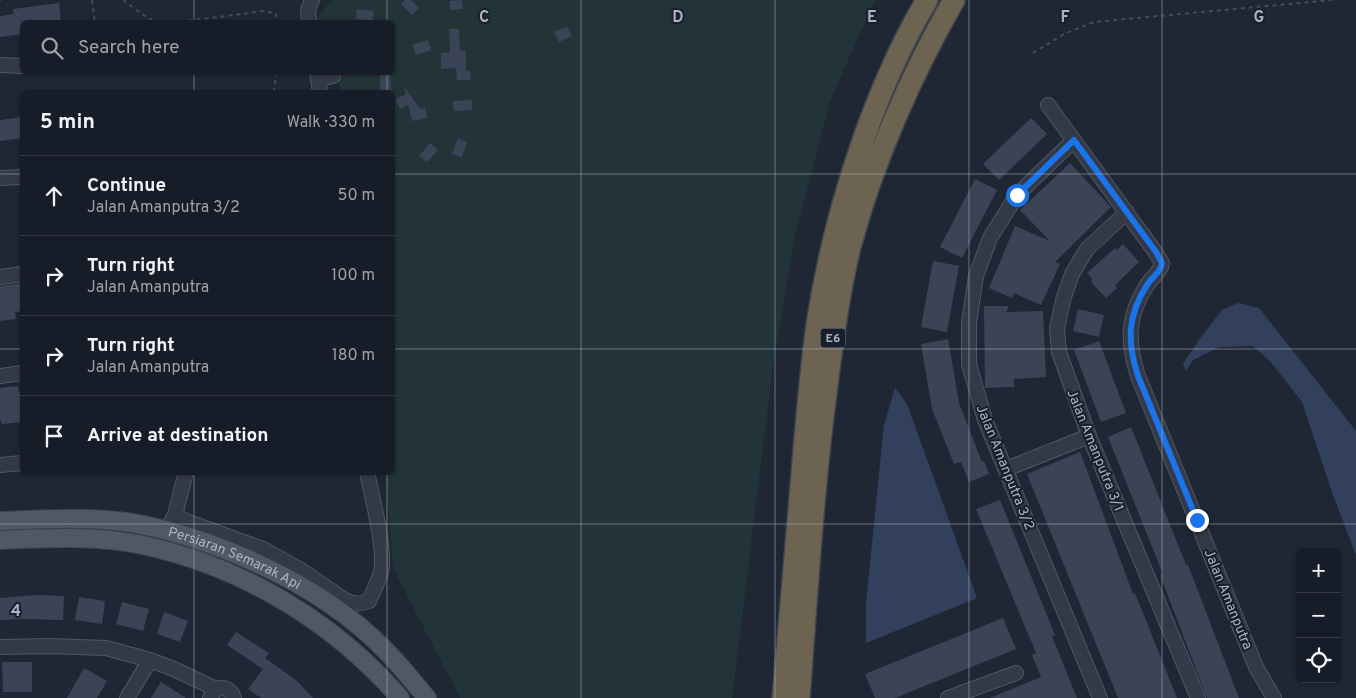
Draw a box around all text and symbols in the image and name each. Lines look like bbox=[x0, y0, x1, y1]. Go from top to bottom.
text: C bbox=[479, 8, 489, 28]
text: D bbox=[672, 8, 684, 28]
text: E bbox=[867, 8, 877, 28]
text: F bbox=[1060, 8, 1070, 28]
text: G bbox=[1254, 8, 1264, 28]
search box bbox=[20, 20, 395, 75]
icon: search bbox=[38, 34, 66, 62]
text: Search here bbox=[78, 36, 180, 60]
text: 5 min bbox=[40, 109, 95, 136]
text: Walk · 330 m bbox=[287, 113, 375, 133]
text: Continue bbox=[87, 174, 166, 198]
icon: ahead bbox=[40, 182, 68, 210]
route start bbox=[1006, 184, 1029, 207]
text: 50 m bbox=[338, 186, 375, 206]
text: Jalan Amanputra 3/2 bbox=[87, 198, 240, 218]
text: Turn right bbox=[87, 254, 175, 278]
icon: right bbox=[40, 262, 68, 290]
text: 100 m bbox=[331, 266, 375, 286]
text: Jalan Amanputra bbox=[87, 278, 209, 298]
road number: E6 bbox=[820, 328, 846, 348]
text: Turn right bbox=[87, 334, 175, 358]
icon: right bbox=[40, 342, 68, 370]
text: 180 m bbox=[332, 346, 375, 366]
text: Jalan Amanputra bbox=[87, 358, 209, 378]
street label: Jalan Amanputra 3/1 bbox=[1062, 387, 1127, 514]
street label: Jalan Amanputra 3/2 bbox=[972, 402, 1038, 533]
icon: arrive bbox=[40, 422, 68, 450]
text: Arrive at destination bbox=[87, 424, 268, 448]
route end bbox=[1186, 509, 1209, 532]
street label: Persiaran Semarak Api bbox=[166, 524, 304, 594]
street label: Jalan Amanputra bbox=[1200, 547, 1256, 652]
map controls bbox=[1296, 548, 1341, 683]
button: + bbox=[1296, 548, 1341, 593]
button: − bbox=[1296, 593, 1341, 638]
text: 4 bbox=[11, 602, 21, 622]
button: locate bbox=[1296, 638, 1341, 683]

